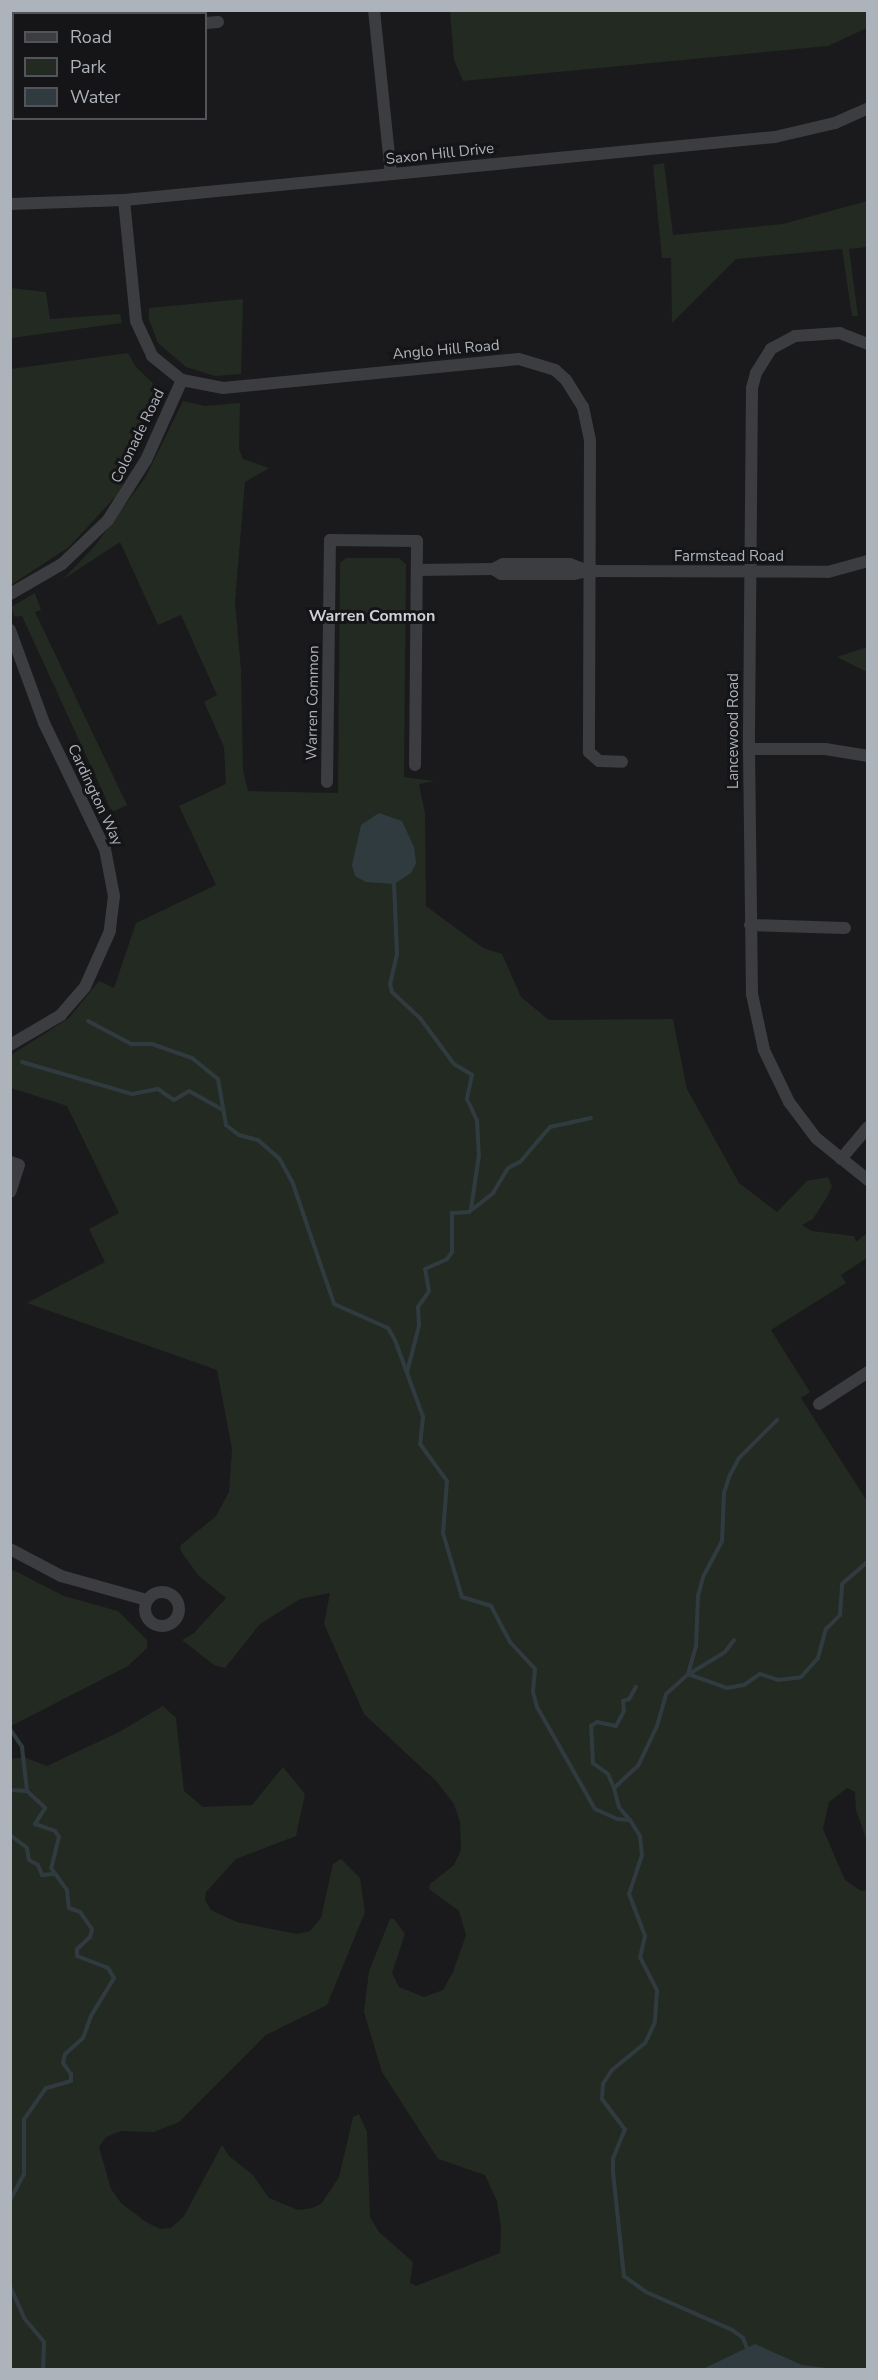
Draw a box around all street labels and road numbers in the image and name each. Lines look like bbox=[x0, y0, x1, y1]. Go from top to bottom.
street label: Saxon Hill Drive bbox=[385, 139, 495, 169]
street label: Anglo Hill Road bbox=[392, 336, 500, 364]
street label: Colonade Road bbox=[107, 386, 169, 486]
street label: Farmstead Road bbox=[674, 548, 784, 566]
street label: Warren Common bbox=[303, 645, 323, 761]
street label: Lancewood Road bbox=[725, 673, 743, 789]
street label: Cardington Way bbox=[64, 741, 126, 849]

